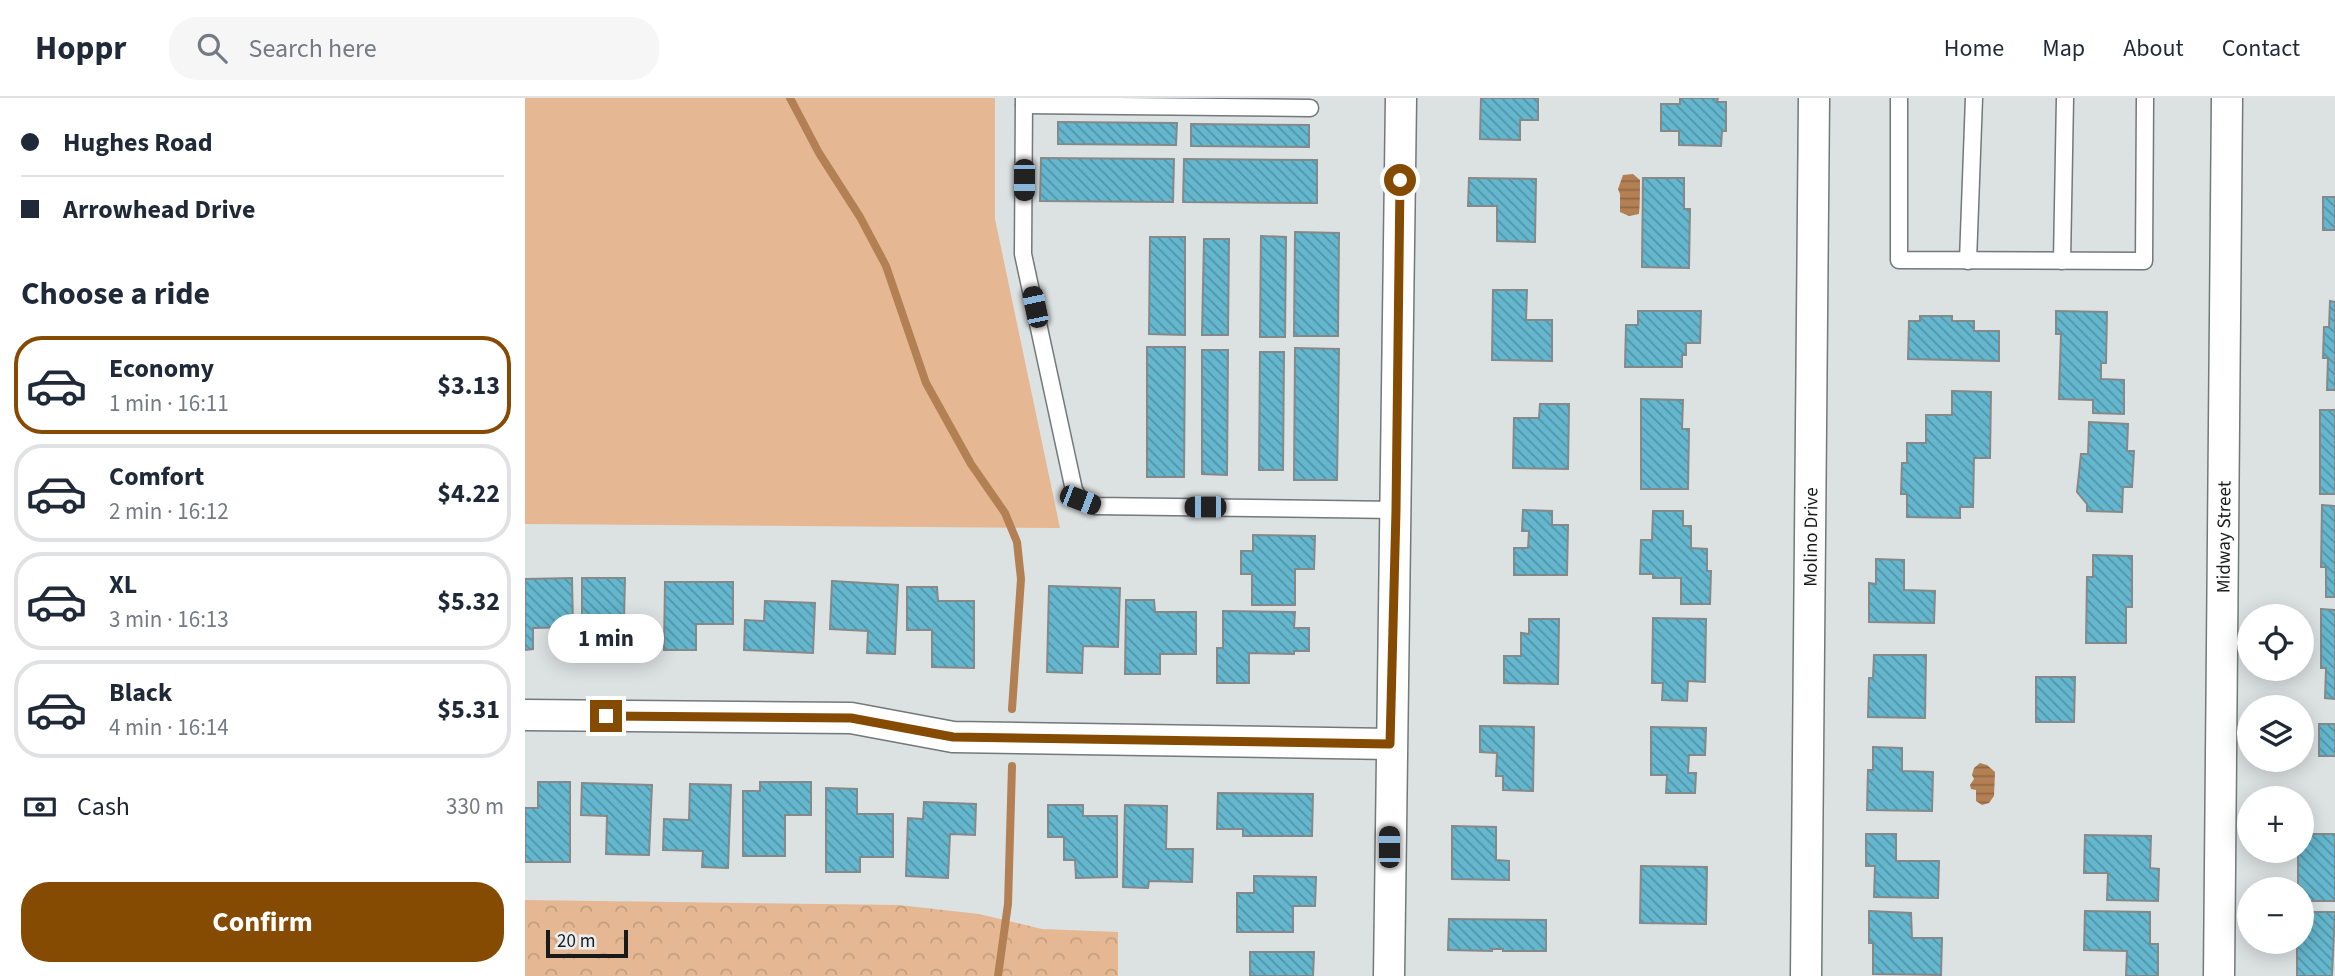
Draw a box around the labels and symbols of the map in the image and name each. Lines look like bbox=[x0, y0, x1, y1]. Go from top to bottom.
car bbox=[1014, 159, 1035, 201]
route start bbox=[1384, 164, 1416, 196]
car bbox=[1021, 284, 1050, 330]
street label: Midway Street bbox=[2210, 480, 2239, 593]
car bbox=[1057, 483, 1104, 517]
street label: Molino Drive bbox=[1798, 487, 1825, 587]
car bbox=[1185, 497, 1227, 518]
callout: 1 min bbox=[548, 614, 664, 664]
route end bbox=[590, 700, 622, 732]
car bbox=[1379, 826, 1400, 868]
scale bar bbox=[546, 927, 628, 959]

